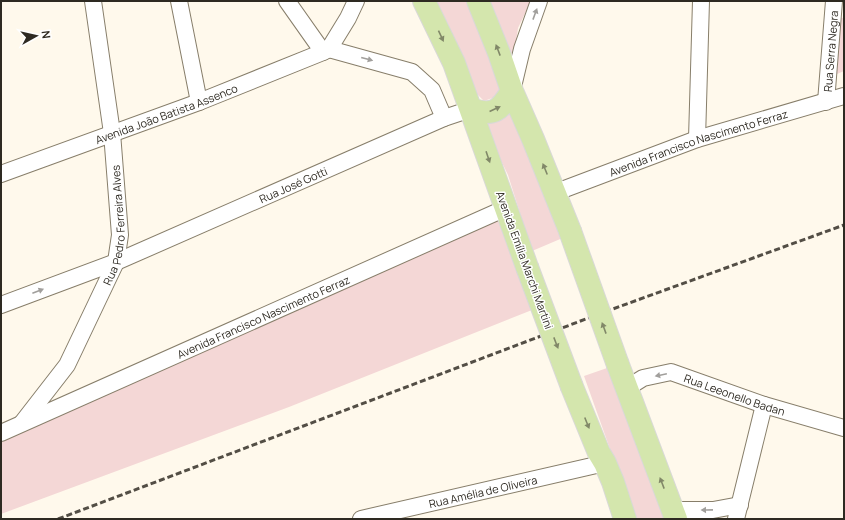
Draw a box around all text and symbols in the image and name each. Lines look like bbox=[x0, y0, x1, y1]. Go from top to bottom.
one-way arrow bbox=[532, 8, 538, 20]
street label: Rua Serra Negra bbox=[819, 10, 841, 92]
north arrow bbox=[16, 16, 56, 56]
text: N bbox=[38, 30, 54, 40]
one-way arrow bbox=[438, 31, 444, 42]
one-way arrow bbox=[494, 44, 500, 56]
one-way arrow bbox=[361, 56, 373, 62]
street label: Avenida João Batista Assenco bbox=[93, 80, 240, 147]
street label: Avenida Francisco Nascimento Ferraz bbox=[607, 105, 789, 179]
one-way arrow bbox=[489, 106, 501, 112]
one-way arrow bbox=[485, 152, 491, 164]
street label: Rua José Gotti bbox=[257, 163, 329, 206]
street label: Rua Pedro Ferreira Alves bbox=[99, 164, 128, 287]
one-way arrow bbox=[542, 164, 548, 175]
street label: Avenida Emília Marchi Martini bbox=[493, 189, 557, 331]
street label: Avenida Francisco Nascimento Ferraz bbox=[174, 271, 352, 361]
one-way arrow bbox=[32, 288, 44, 294]
one-way arrow bbox=[601, 321, 607, 333]
one-way arrow bbox=[553, 337, 559, 349]
street label: Rua Leeonello Badan bbox=[682, 370, 787, 418]
one-way arrow bbox=[655, 372, 667, 378]
one-way arrow bbox=[584, 418, 590, 429]
street label: Rua Amélia de Oliveira bbox=[427, 471, 538, 511]
one-way arrow bbox=[659, 476, 665, 488]
one-way arrow bbox=[700, 507, 713, 513]

